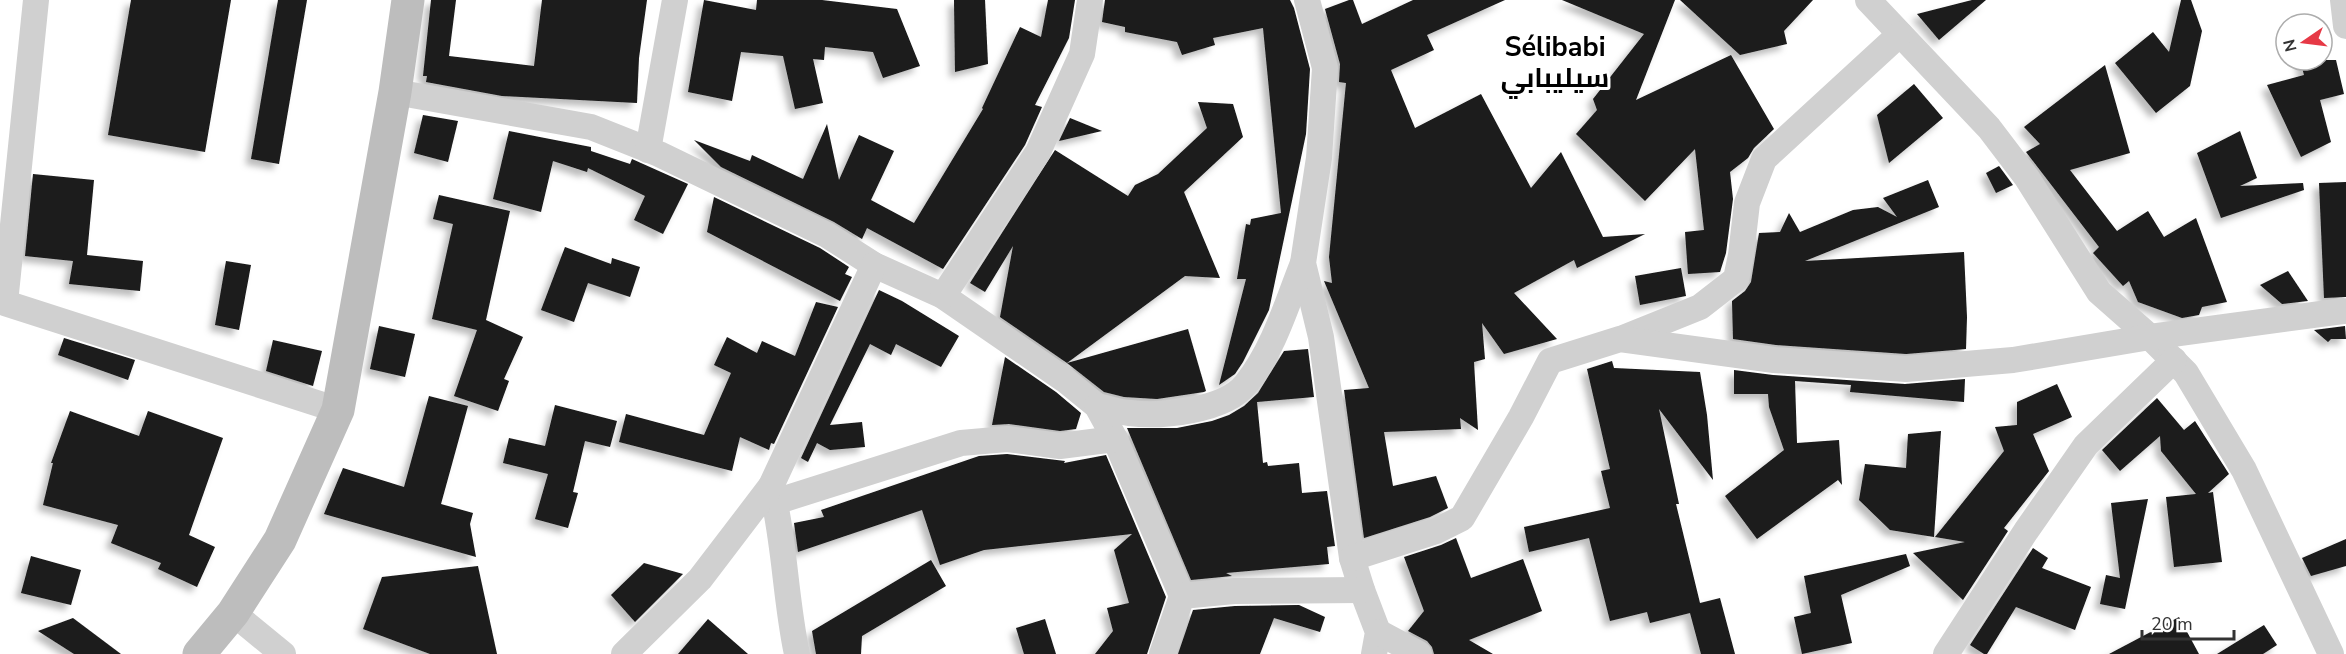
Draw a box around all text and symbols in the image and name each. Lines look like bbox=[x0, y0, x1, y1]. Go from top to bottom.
north arrow bbox=[2274, 12, 2334, 72]
district label: Sélibabi سيليبابي bbox=[1501, 29, 1609, 100]
text: N bbox=[2278, 37, 2303, 54]
scale bar bbox=[2142, 603, 2234, 641]
text: 20 m bbox=[2151, 612, 2193, 636]

